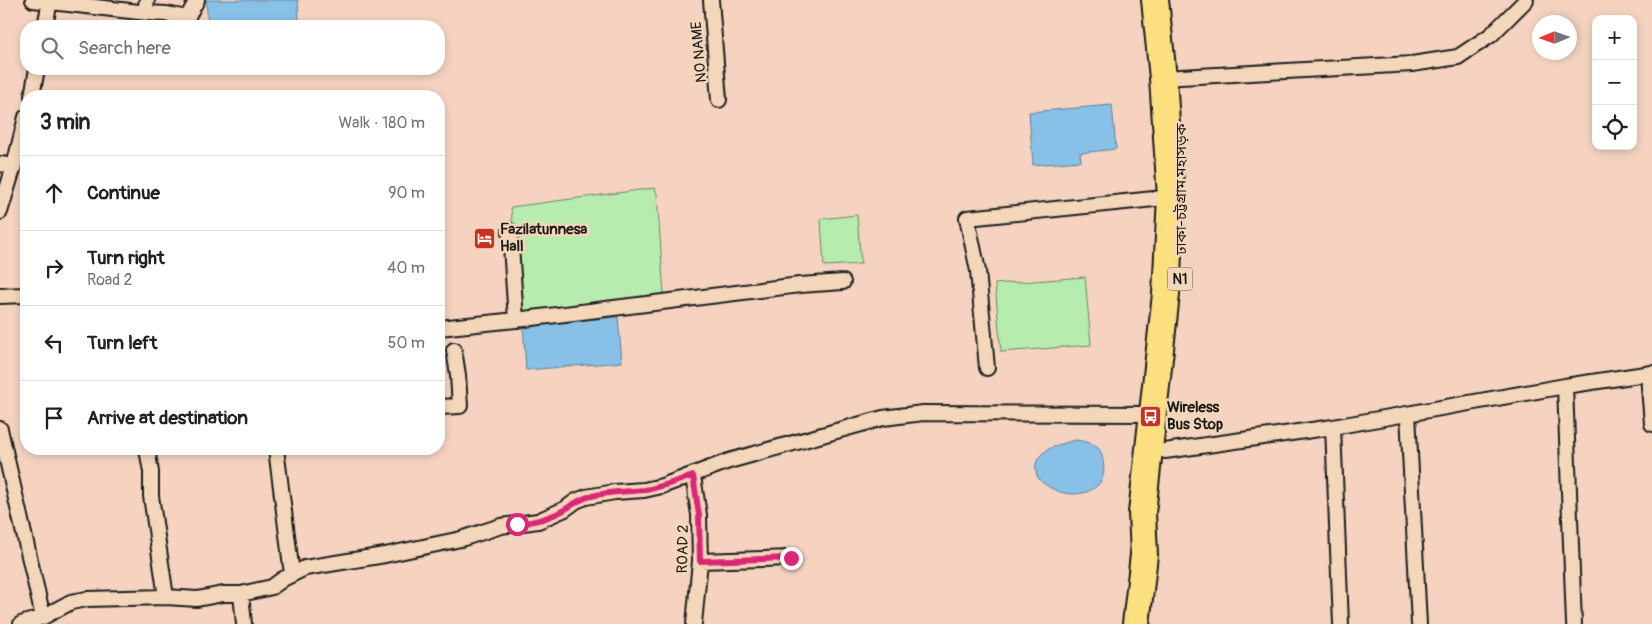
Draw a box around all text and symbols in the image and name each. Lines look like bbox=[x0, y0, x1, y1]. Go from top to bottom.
north arrow bbox=[1532, 15, 1577, 60]
map controls bbox=[1592, 15, 1637, 150]
button: + bbox=[1592, 15, 1637, 60]
search box bbox=[20, 20, 445, 75]
street label: NO NAME bbox=[687, 20, 711, 83]
icon: search bbox=[38, 34, 66, 62]
text: Search here bbox=[78, 36, 171, 60]
button: − bbox=[1592, 60, 1637, 105]
button: locate bbox=[1592, 105, 1637, 150]
text: 3 min bbox=[40, 109, 90, 136]
text: Walk · 180 m bbox=[338, 113, 425, 133]
street label: ঢাকা-চট্টগ্রাম মহাসড়ক bbox=[1172, 122, 1191, 256]
icon: ahead bbox=[40, 179, 68, 207]
text: Continue bbox=[87, 181, 160, 205]
text: 90 m bbox=[388, 183, 425, 203]
place label: Fazilatunnesa Hall bbox=[500, 220, 587, 256]
hotel icon: Fazilatunnesa Hall bbox=[472, 226, 496, 250]
text: Turn right bbox=[87, 246, 165, 270]
icon: right bbox=[40, 254, 68, 282]
text: 40 m bbox=[387, 258, 425, 278]
road number: N1 bbox=[1168, 268, 1192, 290]
text: Road 2 bbox=[87, 270, 133, 290]
icon: left bbox=[40, 329, 68, 357]
text: Turn left bbox=[87, 331, 157, 355]
text: 50 m bbox=[388, 333, 425, 353]
place label: Wireless Bus Stop bbox=[1167, 398, 1223, 434]
icon: arrive bbox=[40, 404, 68, 432]
bus stop icon: Wireless Bus Stop bbox=[1139, 404, 1163, 428]
text: Arrive at destination bbox=[87, 406, 248, 430]
route start bbox=[506, 513, 529, 536]
street label: ROAD 2 bbox=[673, 524, 693, 574]
route end bbox=[780, 547, 803, 570]

